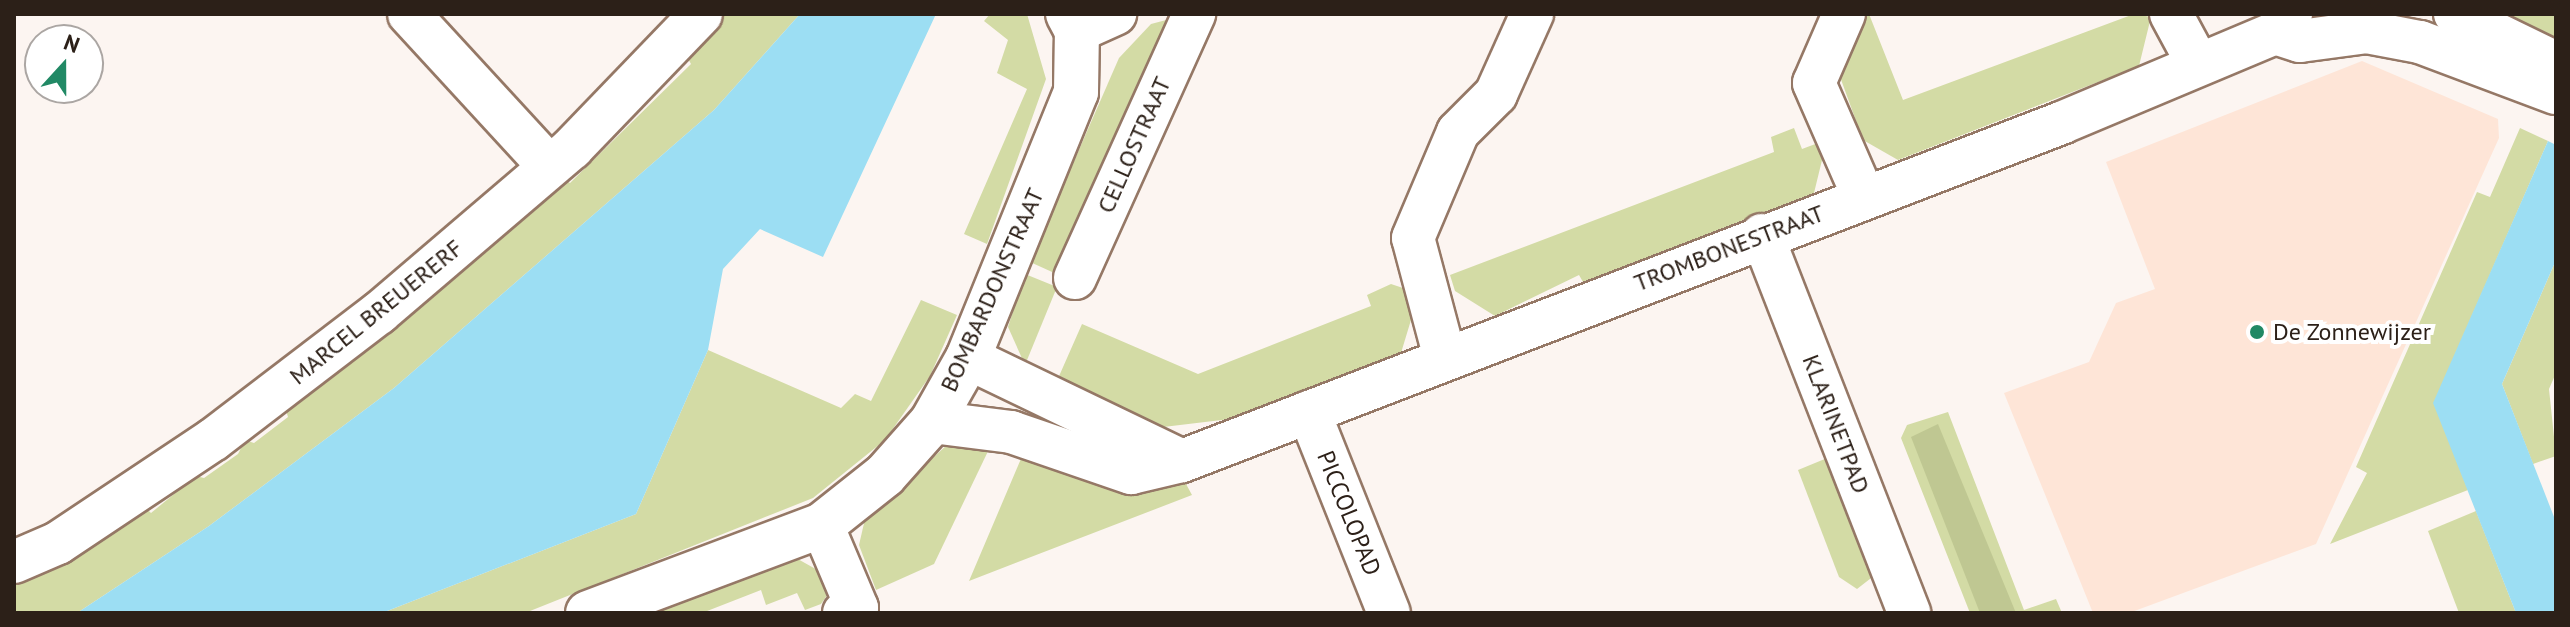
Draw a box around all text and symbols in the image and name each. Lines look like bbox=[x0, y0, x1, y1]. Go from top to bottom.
north arrow bbox=[24, 24, 104, 104]
text: N bbox=[60, 28, 84, 59]
street label: CELLOSTRAAT bbox=[1091, 73, 1177, 217]
street label: BOMBARDONSTRAAT bbox=[934, 184, 1050, 396]
street label: TROMBONESTRAAT bbox=[1630, 199, 1828, 297]
street label: MARCEL BREUERERF bbox=[283, 233, 469, 391]
place label: De Zonnewijzer bbox=[2273, 318, 2431, 346]
marker: De Zonnewijzer bbox=[2248, 323, 2266, 341]
street label: KLARINETPAD bbox=[1796, 350, 1876, 498]
street label: PICCOLOPAD bbox=[1311, 446, 1387, 580]

